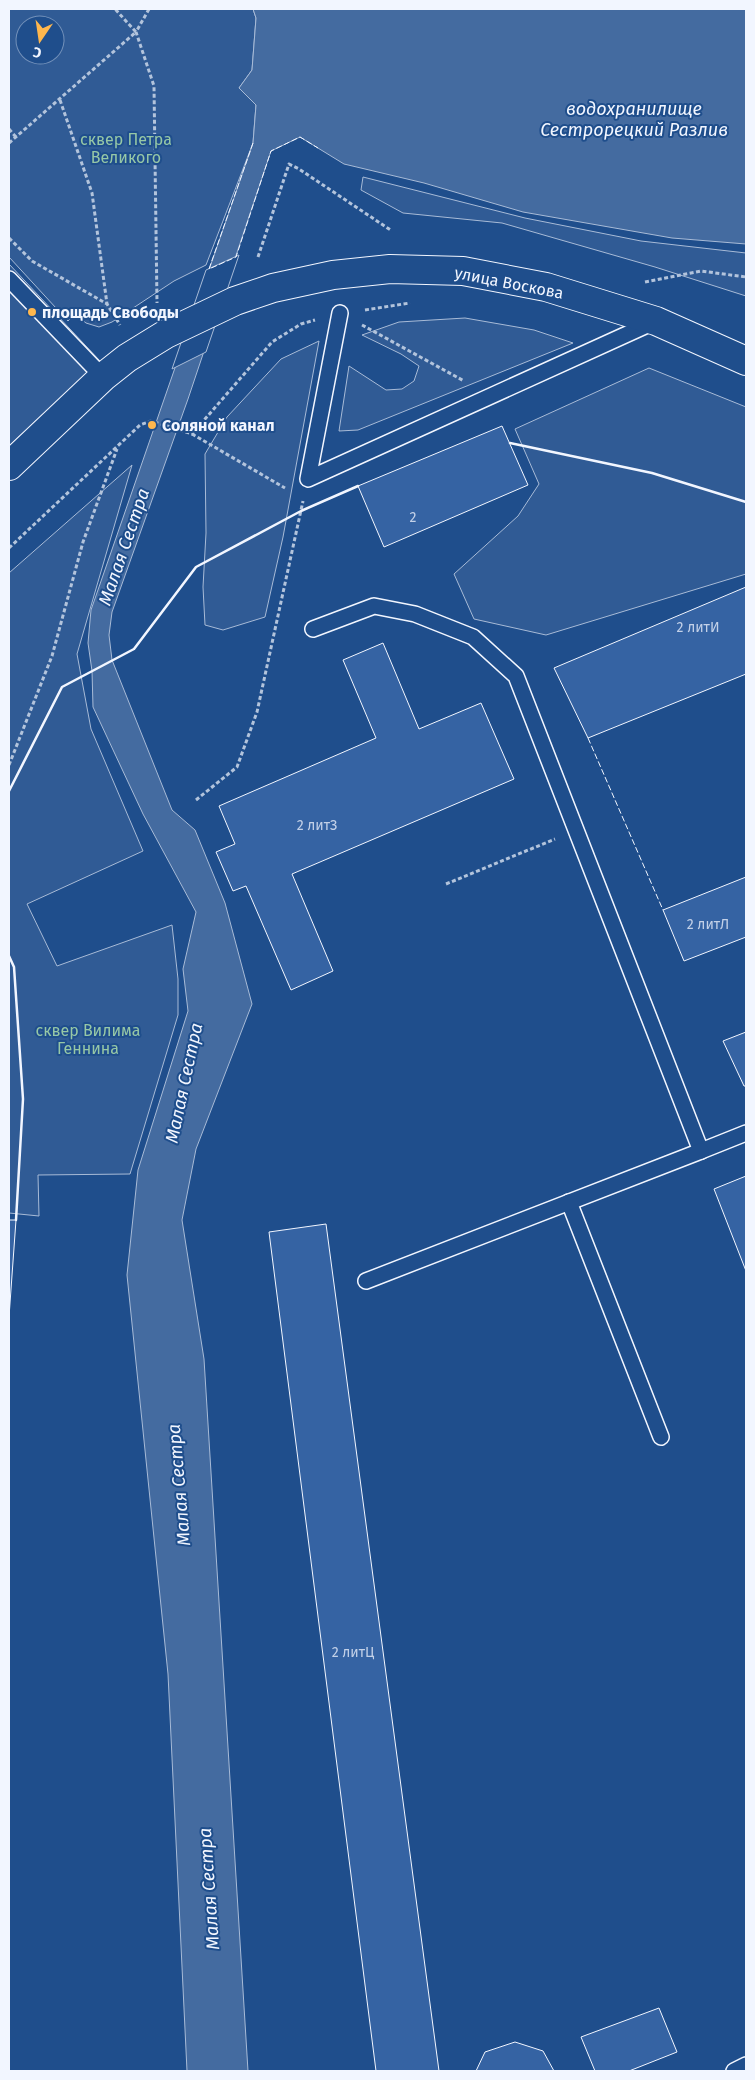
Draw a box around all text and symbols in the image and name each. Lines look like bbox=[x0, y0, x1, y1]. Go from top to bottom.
north arrow bbox=[15, 15, 65, 65]
text: С bbox=[31, 43, 43, 61]
water label: водохранилище Сестрорецкий Разлив bbox=[540, 98, 728, 141]
park label: сквер Петра Великого bbox=[80, 130, 172, 167]
street label: улица Воскова bbox=[453, 263, 565, 303]
place label: площадь Свободы bbox=[42, 303, 179, 322]
marker: площадь Свободы bbox=[26, 306, 38, 318]
place label: Соляной канал bbox=[162, 416, 275, 435]
marker: Соляной канал bbox=[146, 419, 158, 431]
water label: Малая Сестра bbox=[94, 486, 154, 608]
house number: 2 bbox=[410, 509, 417, 526]
house number: 2 литИ bbox=[677, 619, 719, 636]
house number: 2 литЗ bbox=[297, 817, 337, 834]
house number: 2 литЛ bbox=[687, 916, 729, 933]
park label: сквер Вилима Геннина bbox=[36, 1021, 140, 1058]
water label: Малая Сестра bbox=[161, 1021, 207, 1145]
water label: Малая Сестра bbox=[163, 1423, 195, 1547]
house number: 2 литЦ bbox=[332, 1644, 375, 1661]
water label: Малая Сестра bbox=[194, 1827, 224, 1951]

